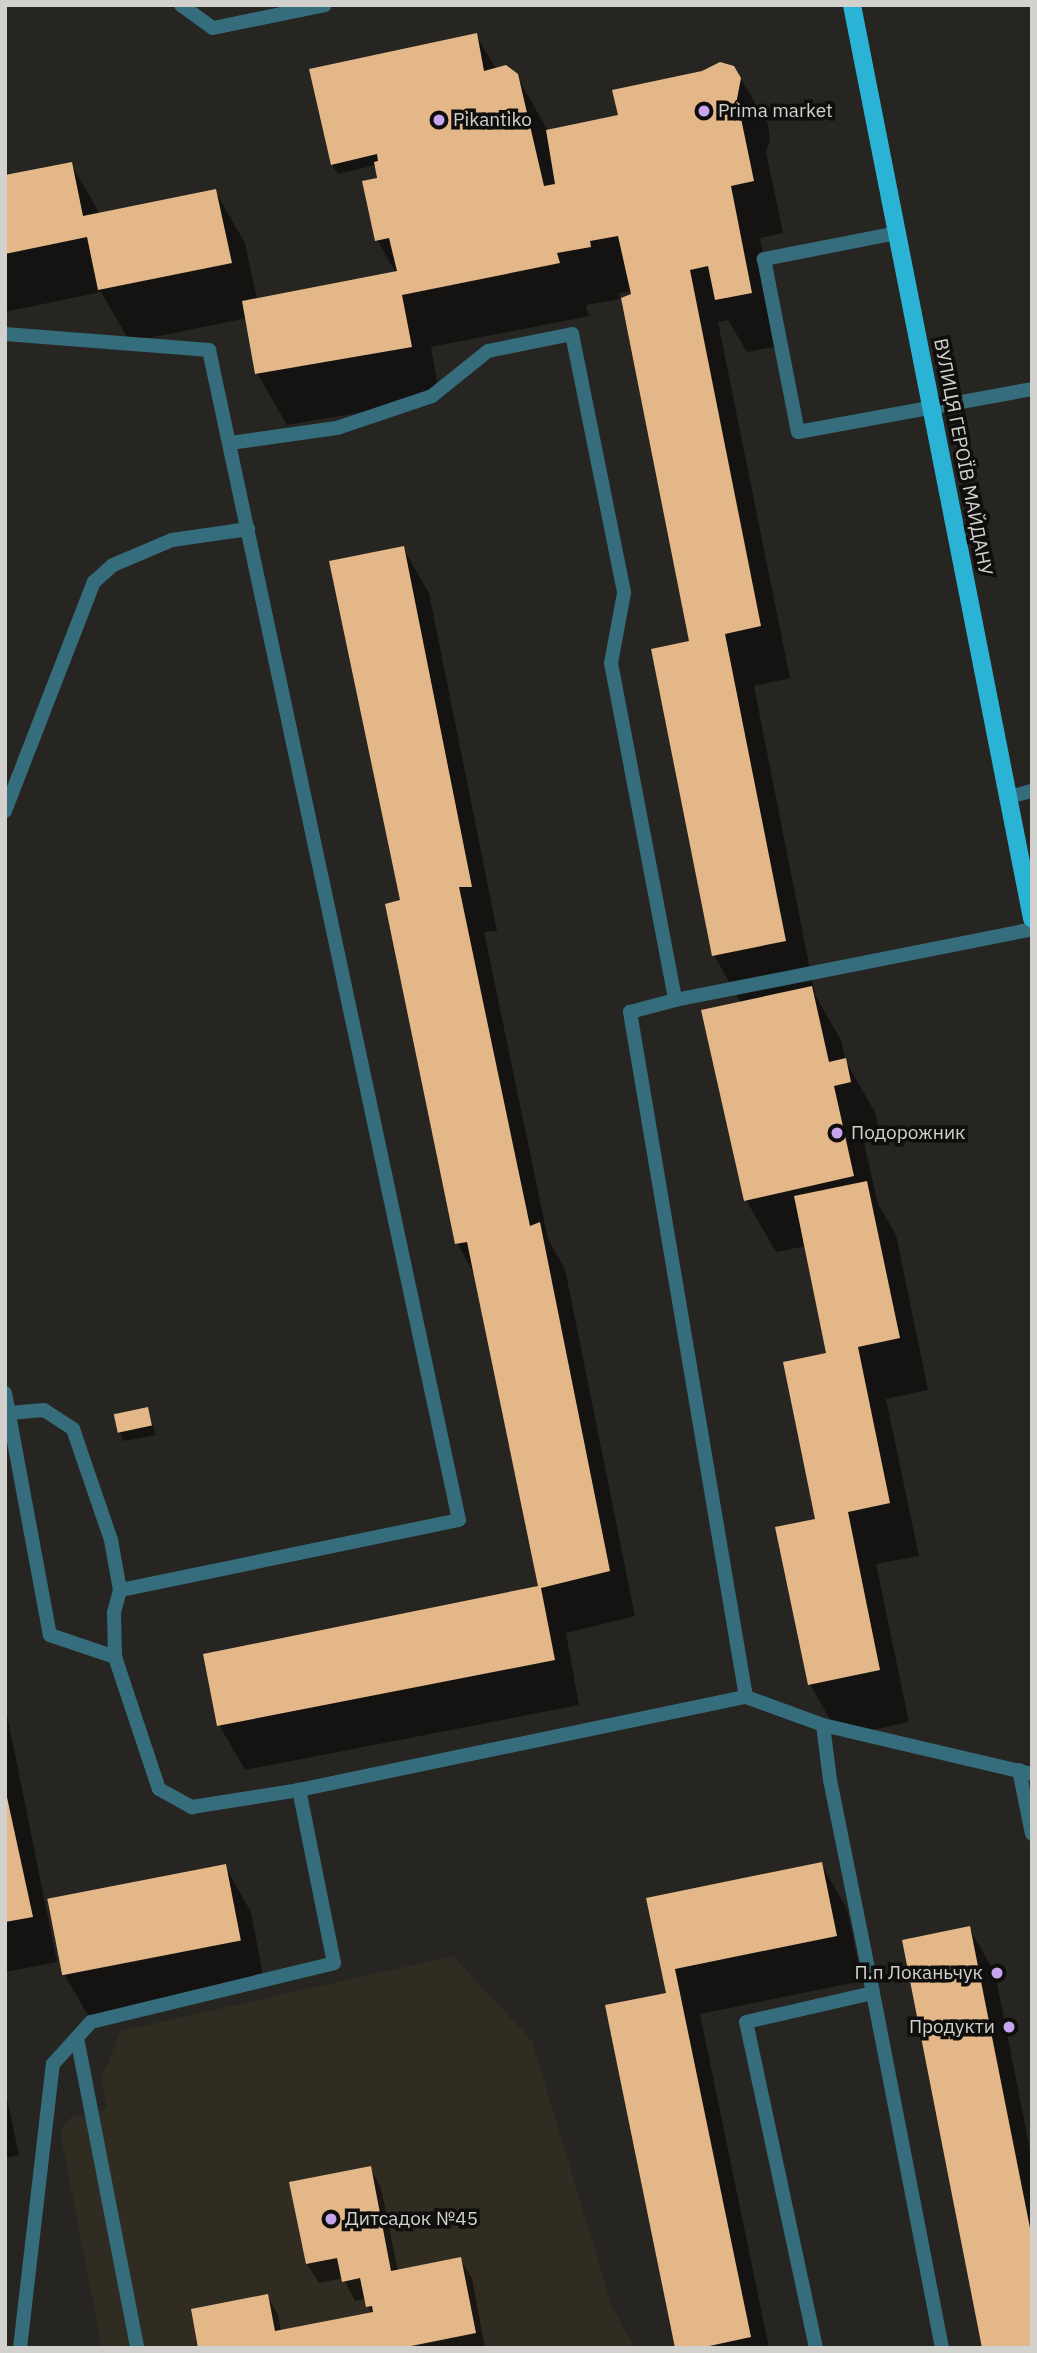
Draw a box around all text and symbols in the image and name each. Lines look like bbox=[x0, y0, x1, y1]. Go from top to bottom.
place label: Prima market bbox=[718, 100, 833, 122]
marker: Prima market bbox=[696, 103, 712, 119]
place label: Pikantiko bbox=[453, 109, 532, 131]
marker: Pikantiko bbox=[431, 112, 447, 128]
street label: ВУЛИЦЯ ГЕРОЇВ МАЙДАНУ bbox=[929, 337, 997, 577]
place label: Подорожник bbox=[851, 1122, 966, 1144]
marker: Подорожник bbox=[829, 1125, 845, 1141]
place label: П.п Локаньчук bbox=[854, 1962, 983, 1984]
marker: П.п Локаньчук bbox=[989, 1965, 1005, 1981]
place label: Продукти bbox=[909, 2016, 995, 2038]
marker: Продукти bbox=[1001, 2019, 1017, 2035]
place label: Дитсадок №45 bbox=[345, 2208, 478, 2230]
marker: Дитсадок №45 bbox=[323, 2211, 339, 2227]

